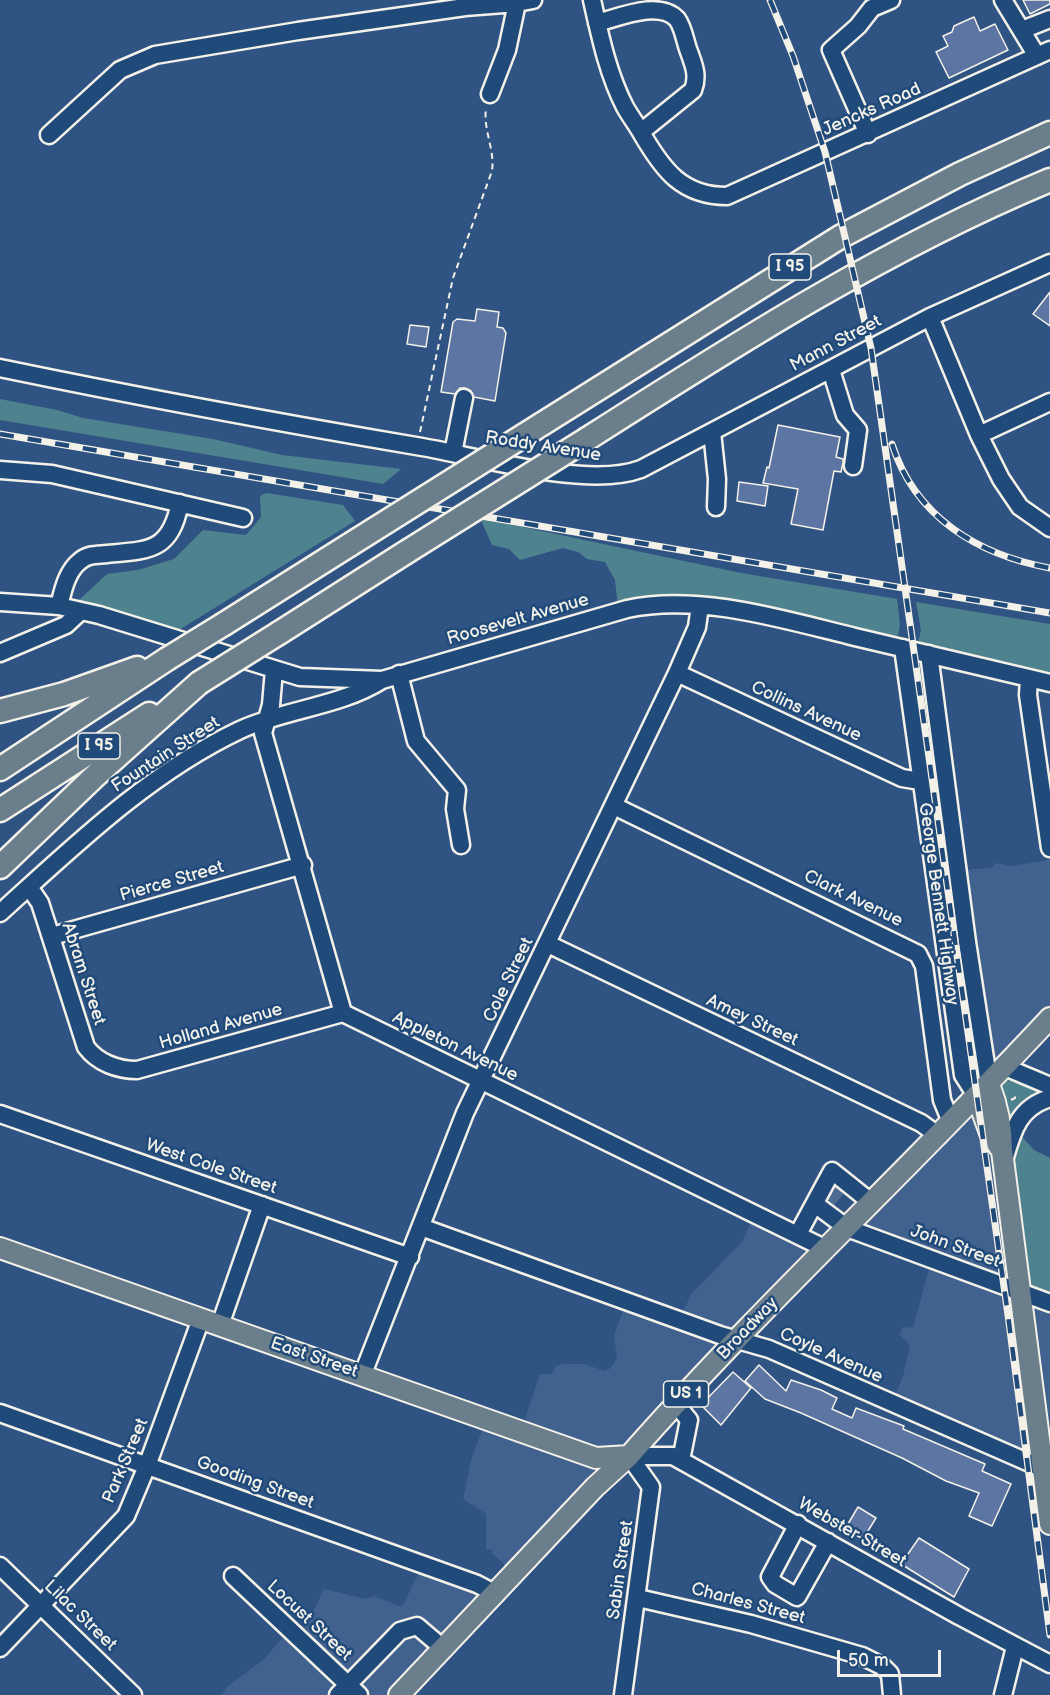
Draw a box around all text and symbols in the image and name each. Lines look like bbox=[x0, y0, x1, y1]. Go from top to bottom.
street label: Jencks Road bbox=[819, 79, 925, 141]
road number: I 95 bbox=[769, 254, 811, 280]
street label: Mann Street bbox=[787, 311, 885, 377]
street label: Roddy Avenue bbox=[484, 427, 602, 467]
street label: Roosevelt Avenue bbox=[445, 589, 591, 651]
street label: Collins Avenue bbox=[747, 677, 865, 747]
street label: Fountain Street bbox=[108, 712, 224, 798]
road number: I 95 bbox=[78, 733, 120, 759]
street label: George Bennett Highway bbox=[913, 801, 963, 1007]
street label: Pierce Street bbox=[118, 857, 226, 907]
street label: Clark Avenue bbox=[800, 866, 906, 932]
street label: Abram Street bbox=[56, 920, 110, 1028]
street label: Cole Street bbox=[479, 934, 539, 1026]
street label: Amey Street bbox=[703, 990, 801, 1052]
street label: Holland Avenue bbox=[157, 999, 285, 1055]
street label: Appleton Avenue bbox=[389, 1007, 521, 1087]
street label: West Cole Street bbox=[143, 1134, 279, 1200]
street label: John Street bbox=[907, 1221, 1003, 1273]
street label: Broadway bbox=[713, 1293, 783, 1365]
street label: Coyle Avenue bbox=[776, 1324, 886, 1388]
street label: East Street bbox=[268, 1333, 360, 1383]
road number: US 1 bbox=[664, 1381, 708, 1407]
street label: Park Street bbox=[98, 1415, 154, 1507]
street label: Gooding Street bbox=[193, 1452, 317, 1514]
street label: Webster Street bbox=[794, 1493, 910, 1573]
street label: Sabin Street bbox=[603, 1519, 639, 1621]
street label: Lilac Street bbox=[39, 1576, 121, 1656]
street label: Locust Street bbox=[262, 1576, 356, 1666]
street label: Charles Street bbox=[689, 1578, 807, 1630]
scale bar bbox=[840, 1638, 944, 1676]
text: 50 m bbox=[848, 1650, 889, 1671]

